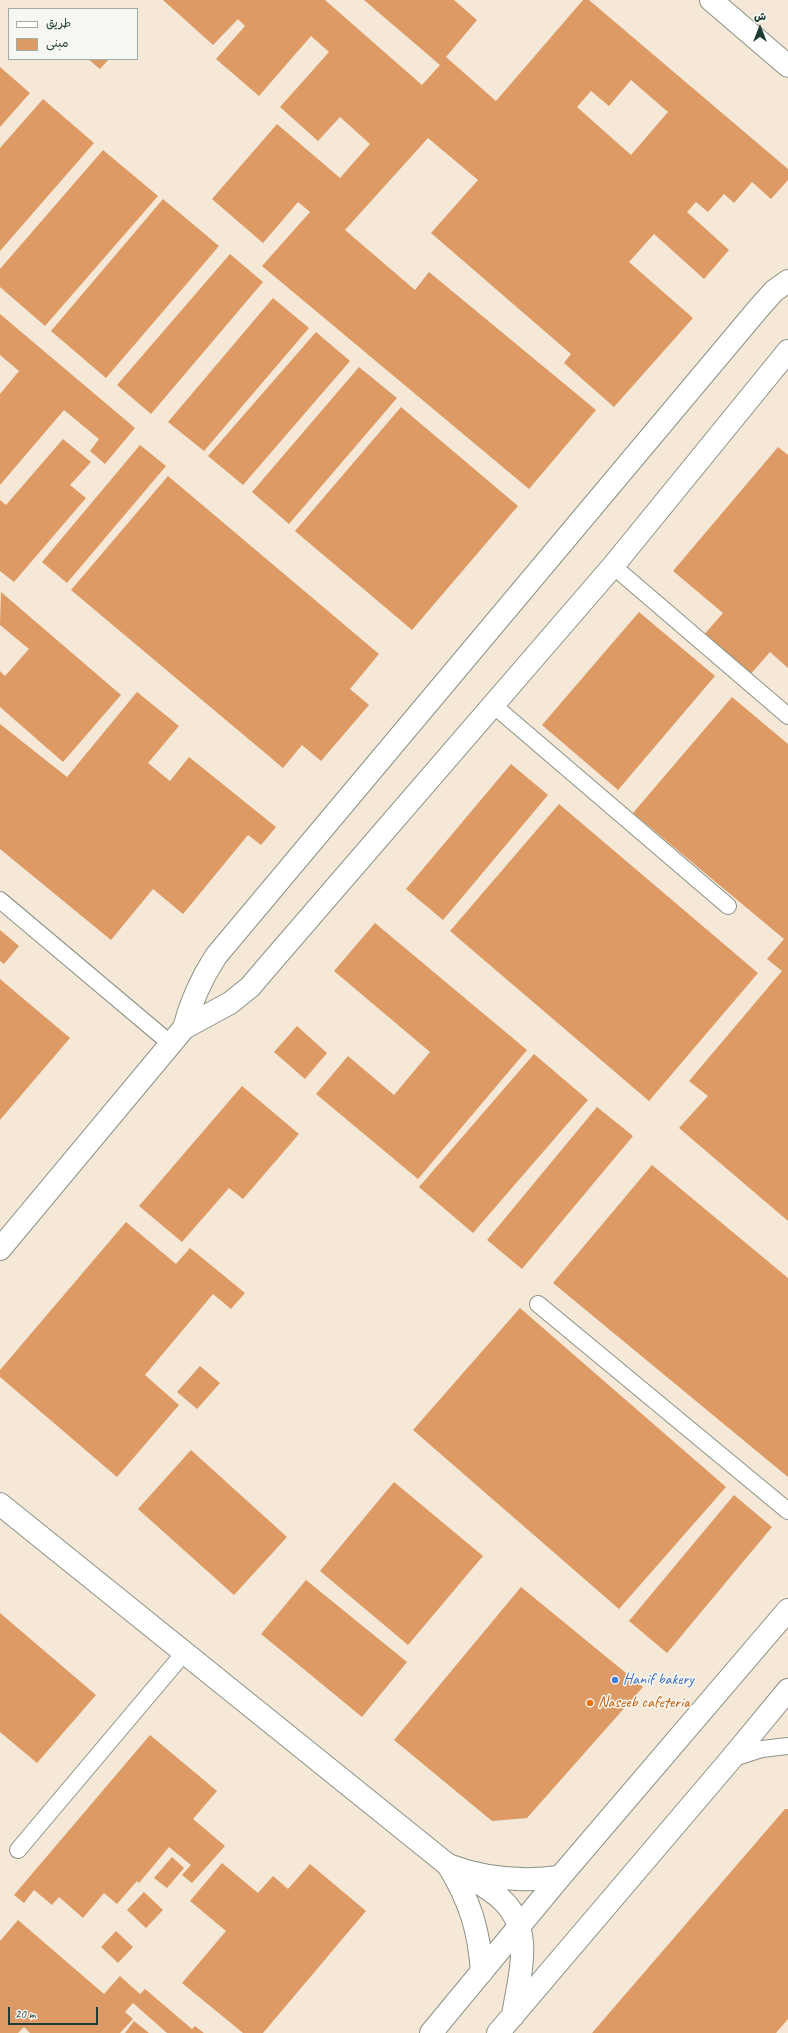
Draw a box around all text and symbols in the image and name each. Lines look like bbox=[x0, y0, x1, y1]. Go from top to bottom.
legend bbox=[8, 8, 138, 60]
north arrow bbox=[740, 8, 780, 48]
text: ش bbox=[754, 9, 766, 23]
text: طريق bbox=[46, 15, 71, 31]
text: مبنى bbox=[46, 35, 69, 51]
place label: Hanif bakery bbox=[623, 1670, 694, 1690]
marker: Hanif bakery bbox=[610, 1675, 620, 1685]
place label: Naseeb cafeteria bbox=[598, 1693, 690, 1713]
marker: Naseeb cafeteria bbox=[585, 1698, 595, 1708]
scale bar bbox=[10, 1999, 100, 2025]
text: 20 m bbox=[15, 2006, 35, 2022]

